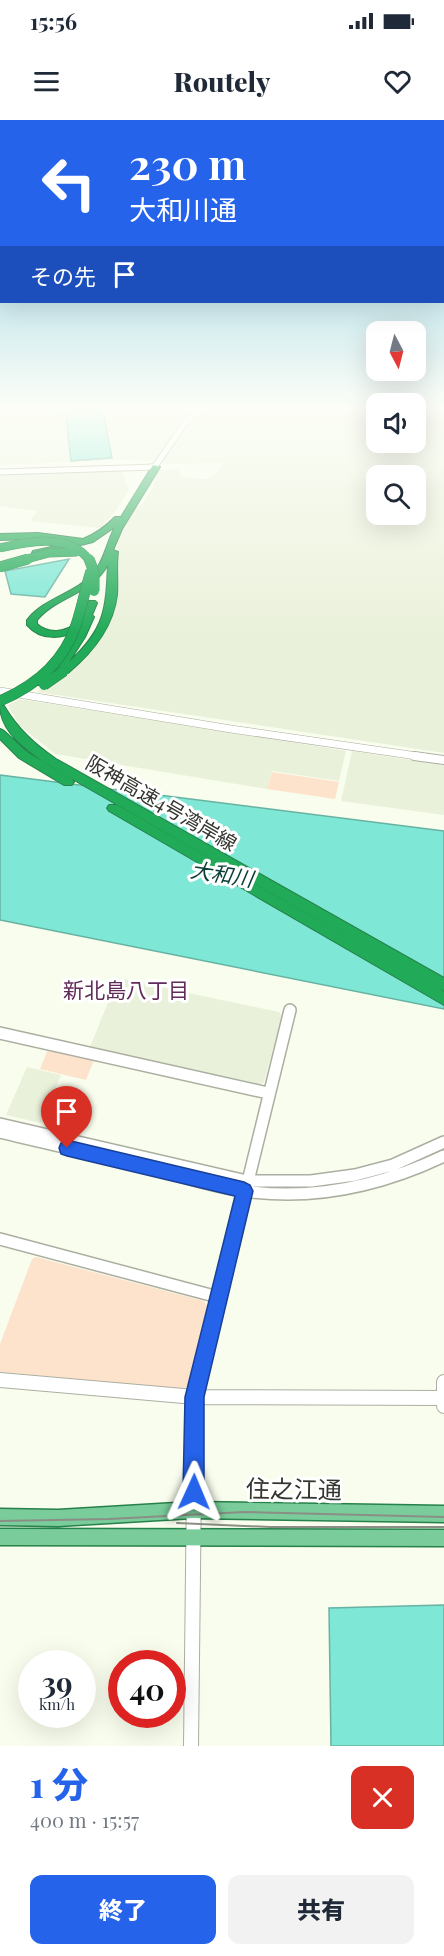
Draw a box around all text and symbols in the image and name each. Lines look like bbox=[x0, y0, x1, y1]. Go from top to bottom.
text: 15:56 bbox=[30, 6, 77, 36]
text: Routely bbox=[174, 63, 270, 99]
icon: menu bbox=[30, 65, 63, 98]
icon: heart bbox=[381, 65, 414, 98]
text: 230 m bbox=[129, 135, 246, 191]
icon: left bbox=[30, 144, 108, 222]
text: 大和川通 bbox=[129, 191, 237, 227]
icon: arrive bbox=[108, 258, 141, 291]
text: その先 bbox=[30, 261, 96, 291]
north arrow bbox=[366, 321, 426, 381]
map controls bbox=[366, 321, 426, 525]
button: sound bbox=[366, 393, 426, 453]
button: search bbox=[366, 465, 426, 525]
street label: 阪神高速4号湾岸線 bbox=[82, 748, 242, 856]
water label: 大和川 bbox=[189, 854, 257, 892]
district label: 新北島八丁目 bbox=[63, 975, 189, 1003]
pin bbox=[41, 1086, 92, 1148]
icon: arrive bbox=[50, 1095, 83, 1128]
position arrow bbox=[162, 1460, 226, 1524]
street label: 住之江通 bbox=[246, 1471, 342, 1505]
speed limit sign: 40 bbox=[108, 1650, 186, 1728]
text: 39 bbox=[41, 1662, 73, 1702]
text: km/h bbox=[39, 1694, 75, 1714]
text: 1 分 bbox=[30, 1759, 88, 1807]
button: close bbox=[351, 1766, 414, 1829]
text: 400 m · 15:57 bbox=[30, 1806, 139, 1833]
button: 終了 bbox=[30, 1875, 216, 1944]
button: 共有 bbox=[228, 1875, 414, 1944]

